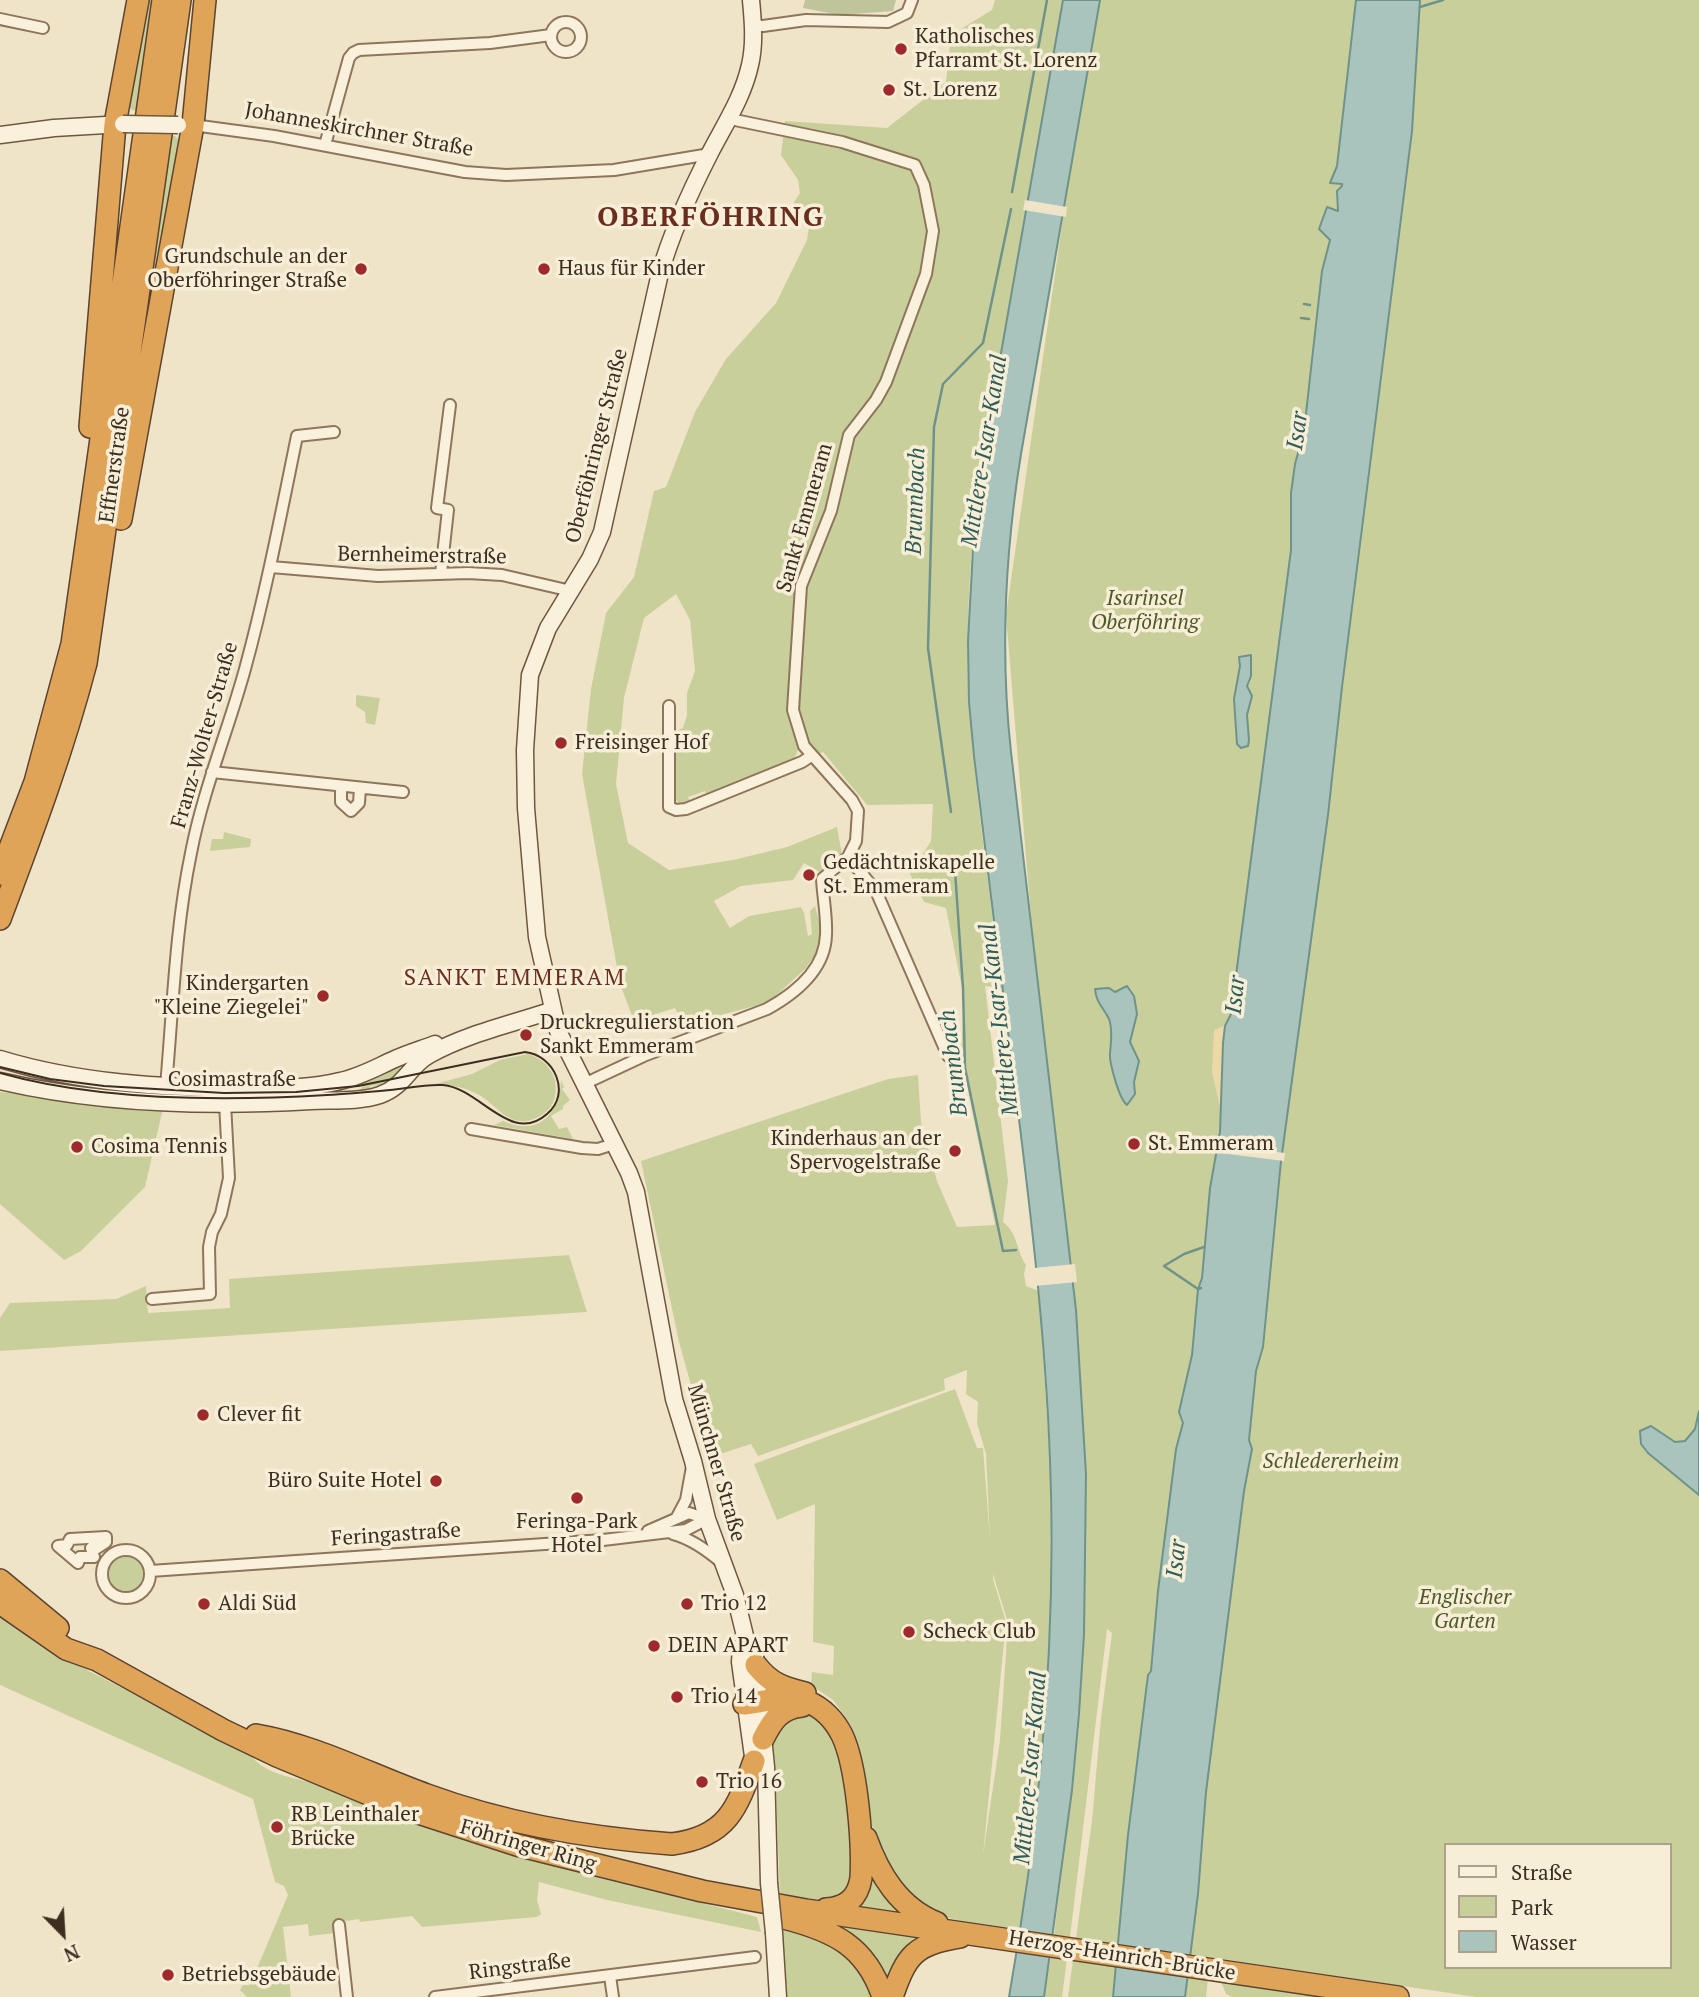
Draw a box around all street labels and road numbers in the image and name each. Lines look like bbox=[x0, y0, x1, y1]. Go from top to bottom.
street label: Johanneskirchner Straße bbox=[243, 97, 475, 163]
street label: Oberföhringer Straße bbox=[561, 346, 633, 546]
street label: Effnerstraße bbox=[94, 405, 136, 525]
street label: Sankt Emmeram bbox=[772, 441, 838, 595]
street label: Bernheimerstraße bbox=[337, 542, 507, 570]
street label: Franz-Wolter-Straße bbox=[166, 639, 244, 831]
street label: Cosimastraße bbox=[168, 1067, 296, 1093]
street label: Münchner Straße bbox=[681, 1381, 751, 1545]
street label: Feringastraße bbox=[330, 1518, 462, 1552]
street label: Föhringer Ring bbox=[457, 1815, 599, 1877]
street label: Herzog-Heinrich-Brücke bbox=[1007, 1926, 1237, 1986]
street label: Ringstraße bbox=[467, 1948, 573, 1986]

